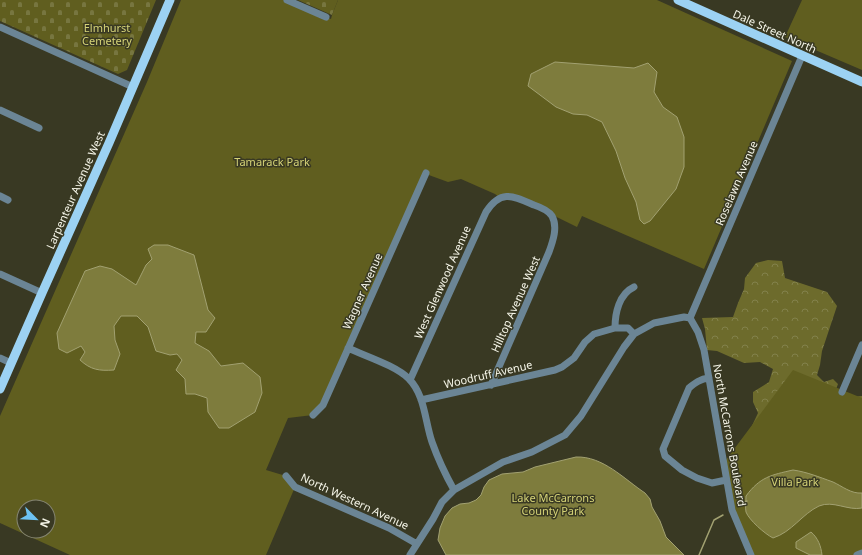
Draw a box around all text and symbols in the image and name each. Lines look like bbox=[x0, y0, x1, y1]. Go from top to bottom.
street label: Dale Street North bbox=[731, 6, 819, 56]
park label: Elmhurst Cemetery bbox=[82, 20, 132, 48]
street label: Larpenteur Avenue West bbox=[42, 129, 108, 251]
street label: Roselawn Avenue bbox=[711, 138, 761, 228]
park label: Tamarack Park bbox=[234, 154, 310, 169]
street label: West Glenwood Avenue bbox=[410, 223, 474, 341]
street label: Wagner Avenue bbox=[338, 251, 386, 331]
street label: Hilltop Avenue West bbox=[487, 253, 543, 354]
street label: Woodruff Avenue bbox=[442, 357, 534, 391]
street label: North McCarrons Boulevard bbox=[710, 363, 750, 507]
street label: North Western Avenue bbox=[299, 469, 411, 533]
park label: Villa Park bbox=[771, 474, 819, 489]
park label: Lake McCarrons County Park bbox=[512, 490, 594, 518]
north arrow bbox=[16, 499, 56, 539]
text: N bbox=[37, 516, 54, 530]

